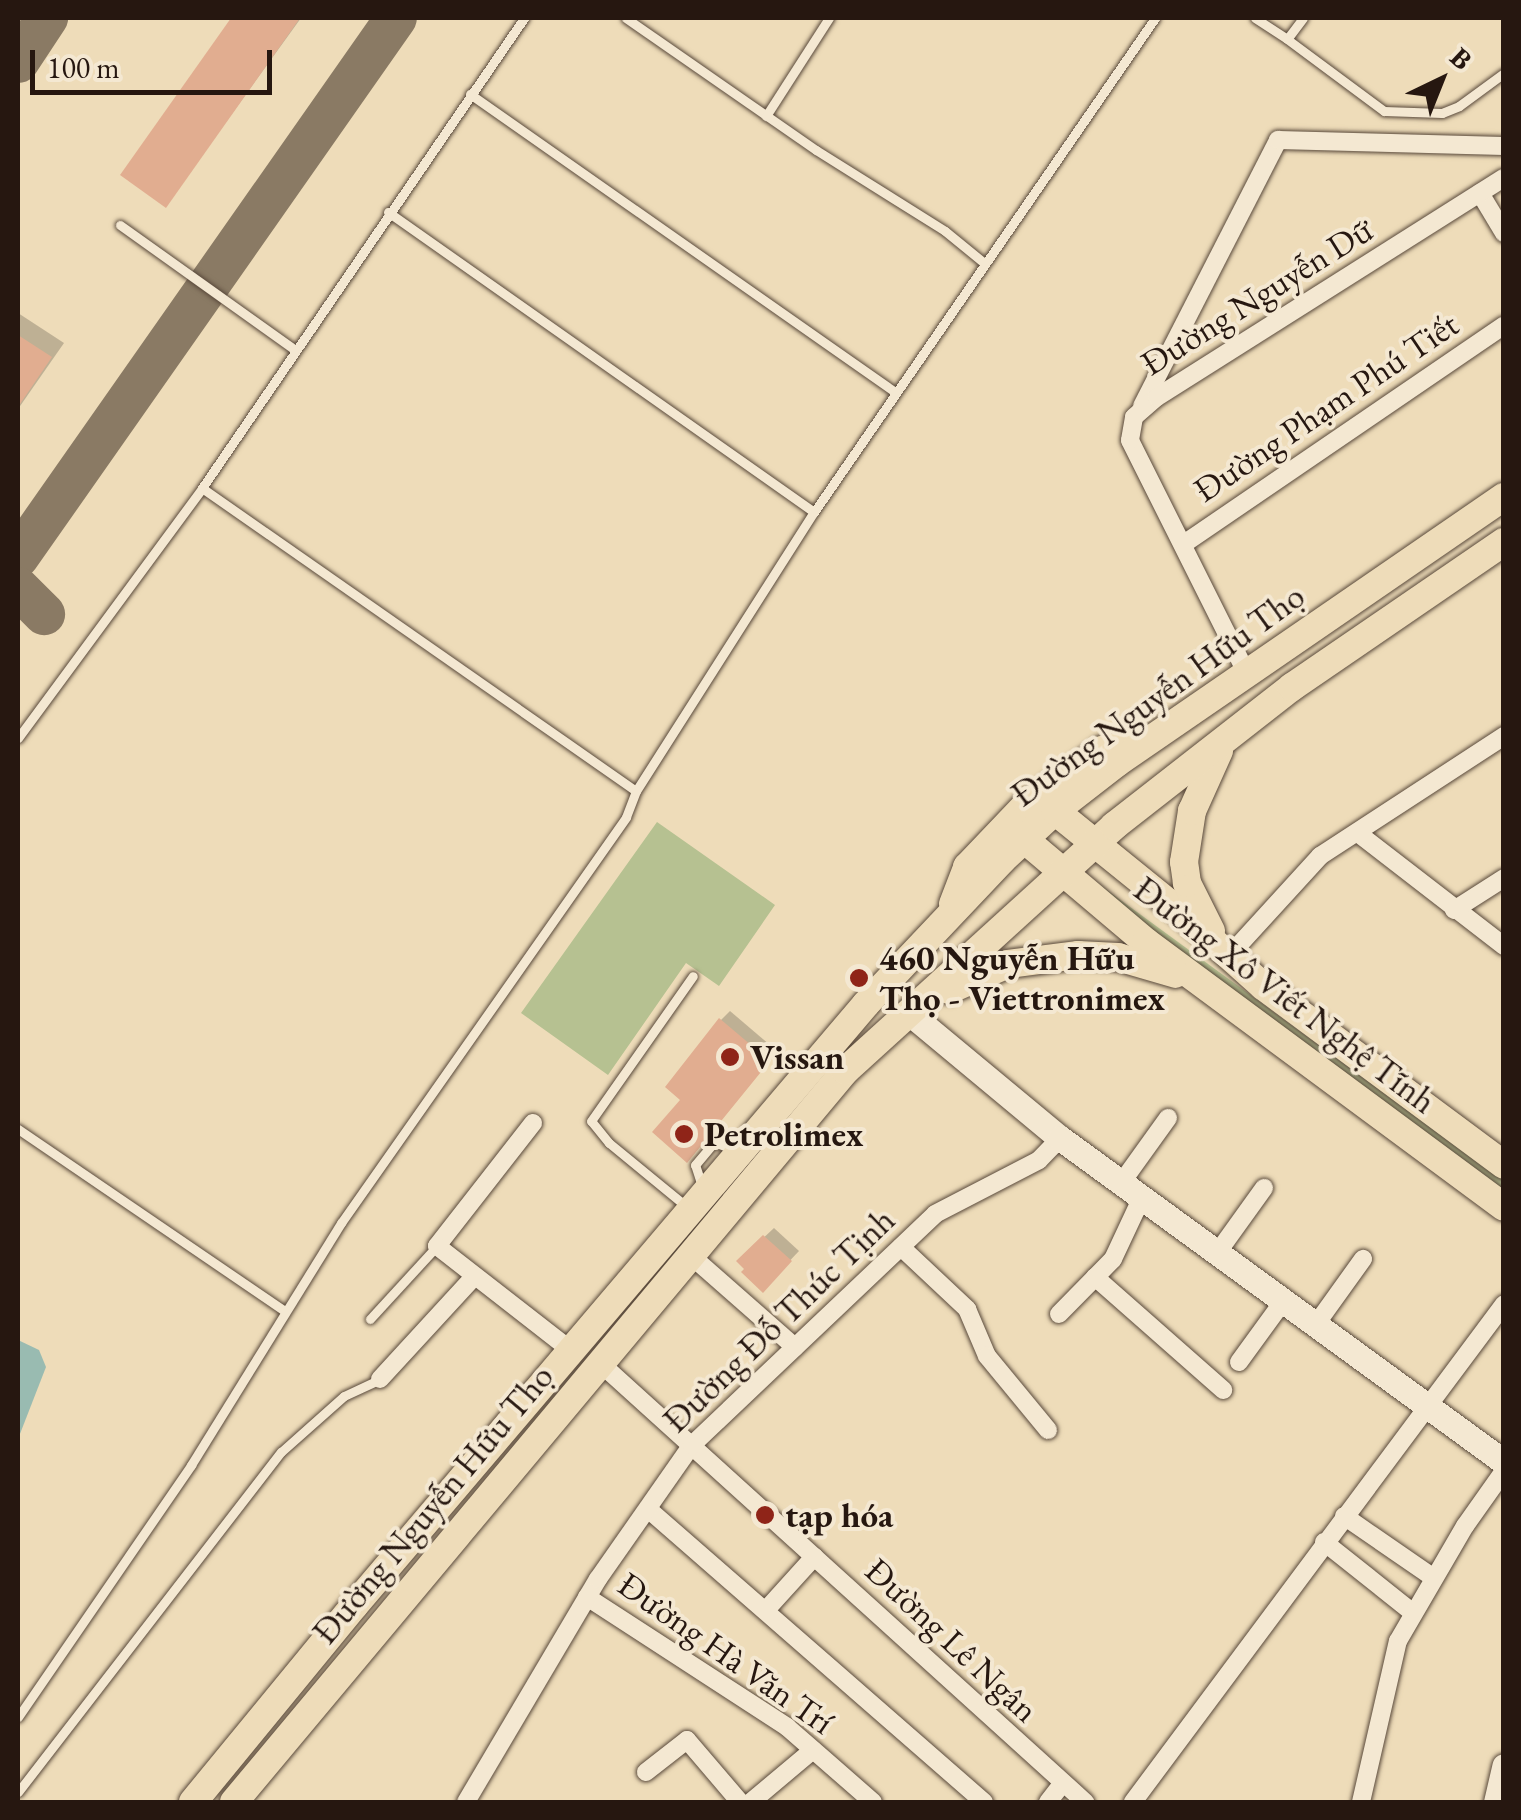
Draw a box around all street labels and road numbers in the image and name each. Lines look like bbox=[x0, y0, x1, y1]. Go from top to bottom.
street label: Đường Nguyễn Dữ bbox=[1133, 208, 1381, 384]
street label: Đường Phạm Phú Tiết bbox=[1186, 303, 1466, 511]
street label: Đường Nguyễn Hữu Thọ bbox=[1003, 575, 1313, 815]
street label: Đường Xô Viết Nghệ Tĩnh bbox=[1126, 868, 1444, 1122]
street label: Đường Đỗ Thúc Tịnh bbox=[655, 1199, 903, 1441]
street label: Đường Nguyễn Hữu Thọ bbox=[304, 1356, 562, 1652]
street label: Đường Lê Ngân bbox=[857, 1549, 1047, 1731]
street label: Đường Hà Văn Trí bbox=[610, 1563, 842, 1743]

